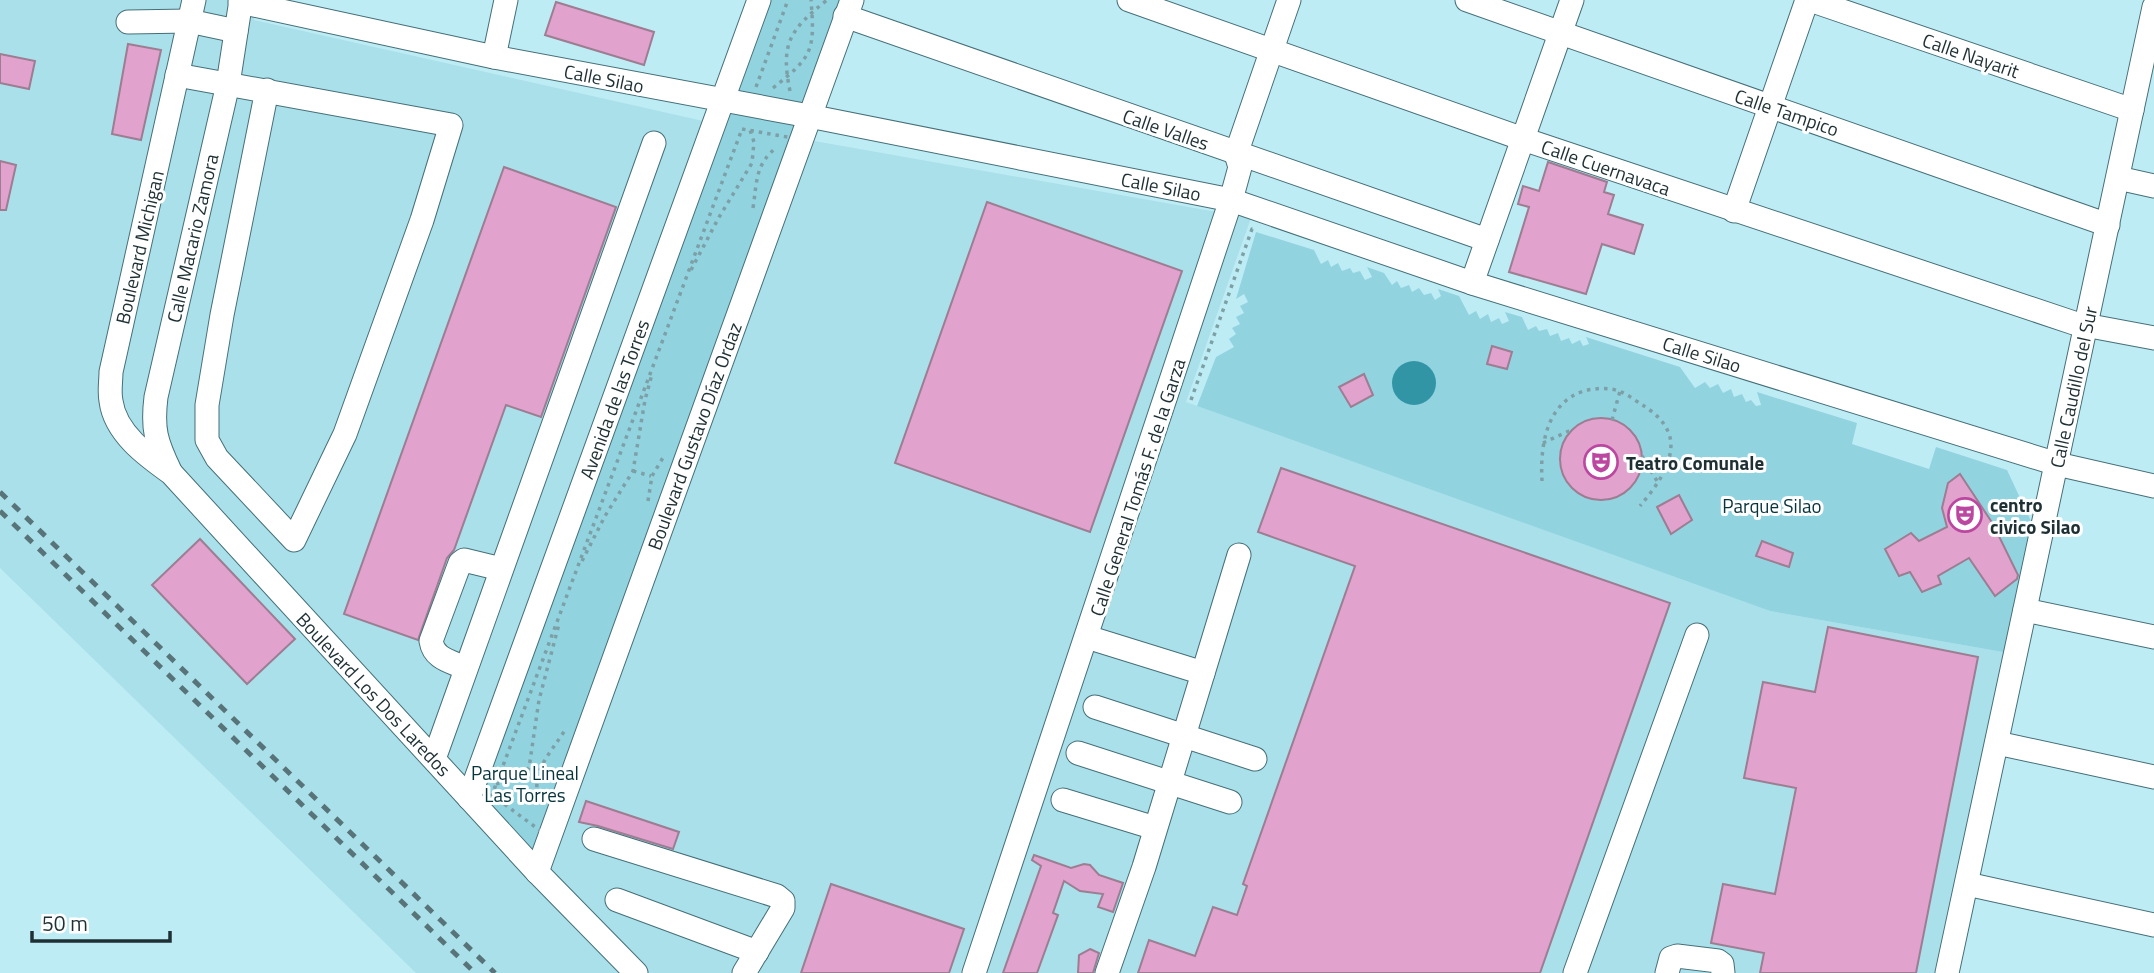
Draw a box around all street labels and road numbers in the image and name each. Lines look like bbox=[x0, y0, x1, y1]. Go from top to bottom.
street label: Calle Nayarit bbox=[1919, 25, 2024, 85]
street label: Calle Silao bbox=[562, 56, 646, 100]
street label: Calle Tampico bbox=[1731, 81, 1843, 143]
street label: Calle Valles bbox=[1119, 101, 1213, 157]
street label: Calle Cuernavaca bbox=[1538, 131, 1675, 203]
street label: Calle Macario Zamora bbox=[158, 150, 226, 325]
street label: Calle Silao bbox=[1119, 164, 1203, 208]
street label: Boulevard Michigan bbox=[107, 167, 171, 327]
street label: Calle Caudillo del Sur bbox=[2042, 303, 2104, 471]
street label: Avenida de las Torres bbox=[572, 315, 656, 483]
street label: Boulevard Gustavo Díaz Ordaz bbox=[639, 318, 749, 554]
street label: Calle Silao bbox=[1659, 328, 1745, 380]
street label: Calle General Tomás F. de la Garza bbox=[1082, 354, 1193, 620]
street label: Boulevard Los Dos Laredos bbox=[290, 605, 458, 783]

